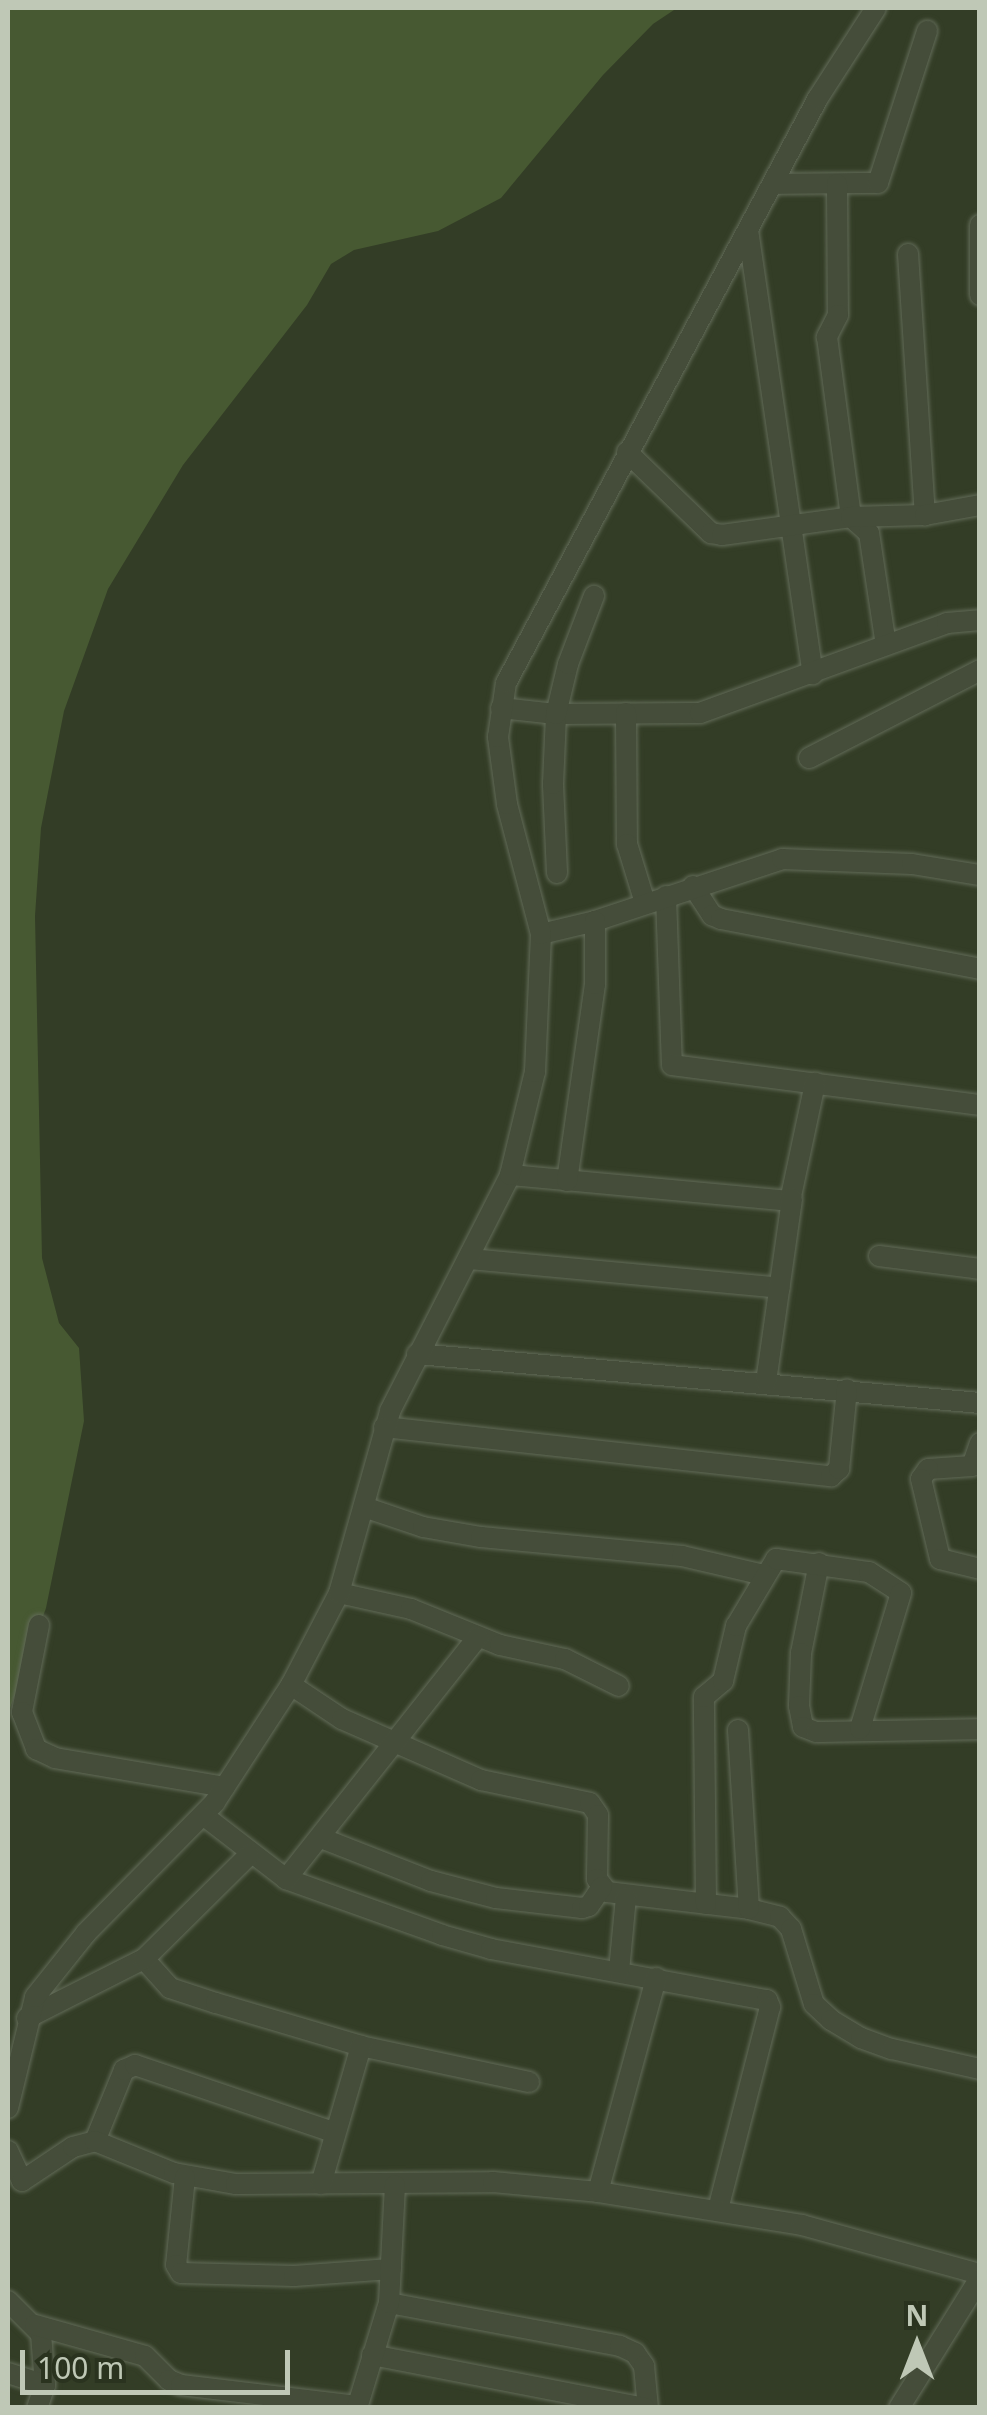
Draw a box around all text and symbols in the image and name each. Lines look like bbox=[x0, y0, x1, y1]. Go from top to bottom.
north arrow bbox=[867, 2295, 967, 2395]
text: N bbox=[906, 2296, 928, 2334]
scale bar bbox=[25, 2330, 295, 2392]
text: 100 m bbox=[37, 2347, 124, 2388]

